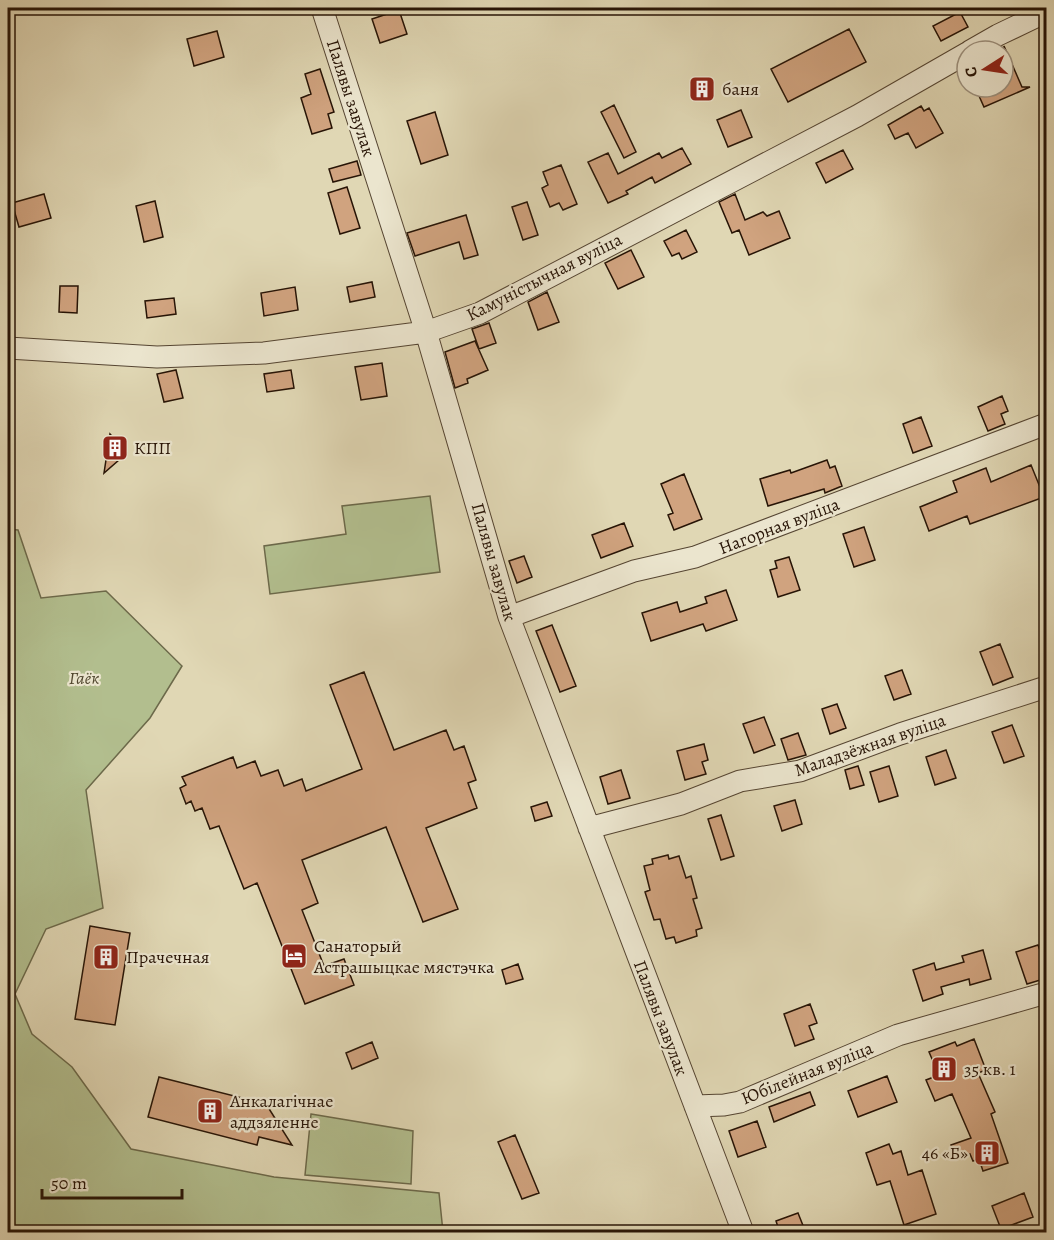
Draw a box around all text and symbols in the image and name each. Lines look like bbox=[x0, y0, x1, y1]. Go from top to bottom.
street label: Палявы завулак bbox=[321, 36, 381, 160]
north arrow bbox=[955, 39, 1015, 99]
text: С bbox=[959, 65, 983, 79]
building icon: баня bbox=[687, 74, 717, 104]
place label: баня bbox=[722, 77, 759, 101]
street label: Камуністычная вуліца bbox=[462, 227, 627, 327]
building icon: КПП bbox=[100, 433, 130, 463]
place label: КПП bbox=[134, 436, 171, 460]
street label: Нагорная вуліца bbox=[715, 492, 844, 560]
street label: Палявы завулак bbox=[466, 500, 522, 624]
park label: Гаёк bbox=[69, 666, 99, 690]
street label: Маладзёжная вуліца bbox=[791, 708, 950, 782]
place label: Санаторый Астрашыцкае мястэчка bbox=[313, 934, 495, 979]
hotel icon: Санаторый Астрашыцкае мястэчка bbox=[279, 941, 309, 971]
building icon: Прачечная bbox=[91, 942, 121, 972]
place label: Прачечная bbox=[126, 945, 209, 969]
street label: Палявы завулак bbox=[628, 957, 694, 1079]
street label: Юбілейная вуліца bbox=[737, 1035, 877, 1110]
building icon: 35 кв. 1 bbox=[929, 1054, 959, 1084]
place label: 35 кв. 1 bbox=[964, 1057, 1016, 1081]
place label: Анкалагічнае аддзяленне bbox=[229, 1089, 333, 1134]
building icon: Анкалагічнае аддзяленне bbox=[195, 1096, 225, 1126]
building icon: 46 «Б» bbox=[972, 1138, 1002, 1168]
place label: 46 «Б» bbox=[922, 1141, 968, 1165]
scale bar bbox=[42, 1162, 182, 1200]
text: 50 m bbox=[51, 1171, 87, 1195]

